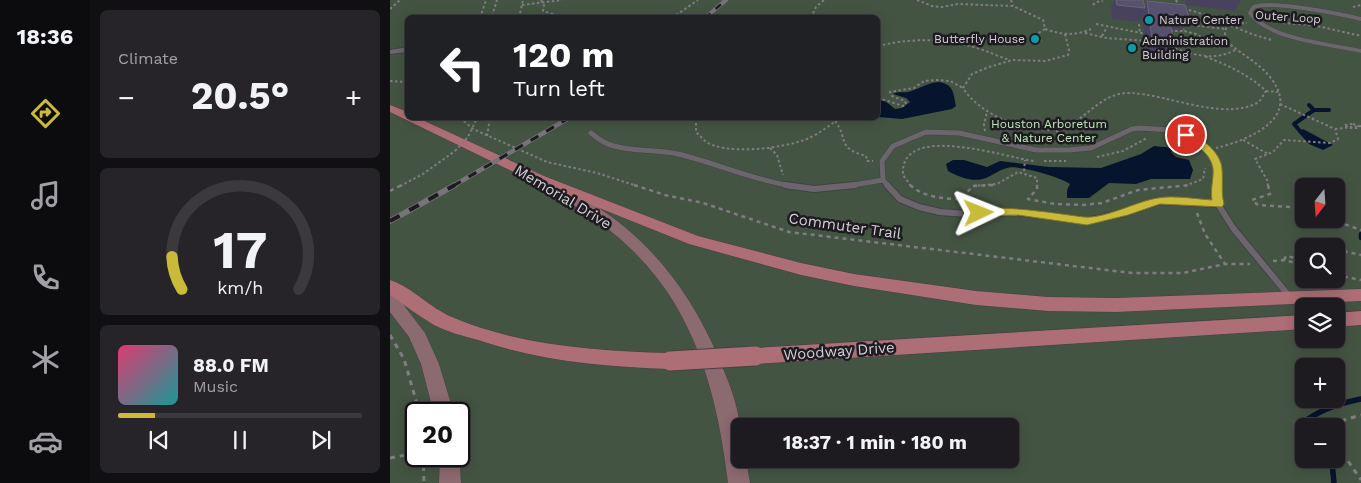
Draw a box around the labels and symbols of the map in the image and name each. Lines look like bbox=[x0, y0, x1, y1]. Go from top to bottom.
street label: Outer Loop bbox=[1255, 8, 1321, 26]
place label: Nature Center bbox=[1159, 13, 1242, 27]
marker: Nature Center bbox=[1143, 14, 1155, 26]
place label: Butterfly House bbox=[934, 32, 1025, 46]
marker: Butterfly House bbox=[1029, 33, 1041, 45]
place label: Administration Building bbox=[1142, 34, 1228, 62]
marker: Administration Building bbox=[1126, 42, 1138, 54]
pin bbox=[1165, 114, 1207, 156]
park label: Houston Arboretum & Nature Center bbox=[991, 117, 1107, 145]
street label: Memorial Drive bbox=[511, 161, 615, 233]
north arrow bbox=[1295, 178, 1345, 228]
position arrow bbox=[952, 186, 1004, 238]
street label: Commuter Trail bbox=[788, 209, 903, 243]
street label: Woodway Drive bbox=[783, 338, 895, 364]
speed limit sign: 20 bbox=[405, 402, 470, 467]

